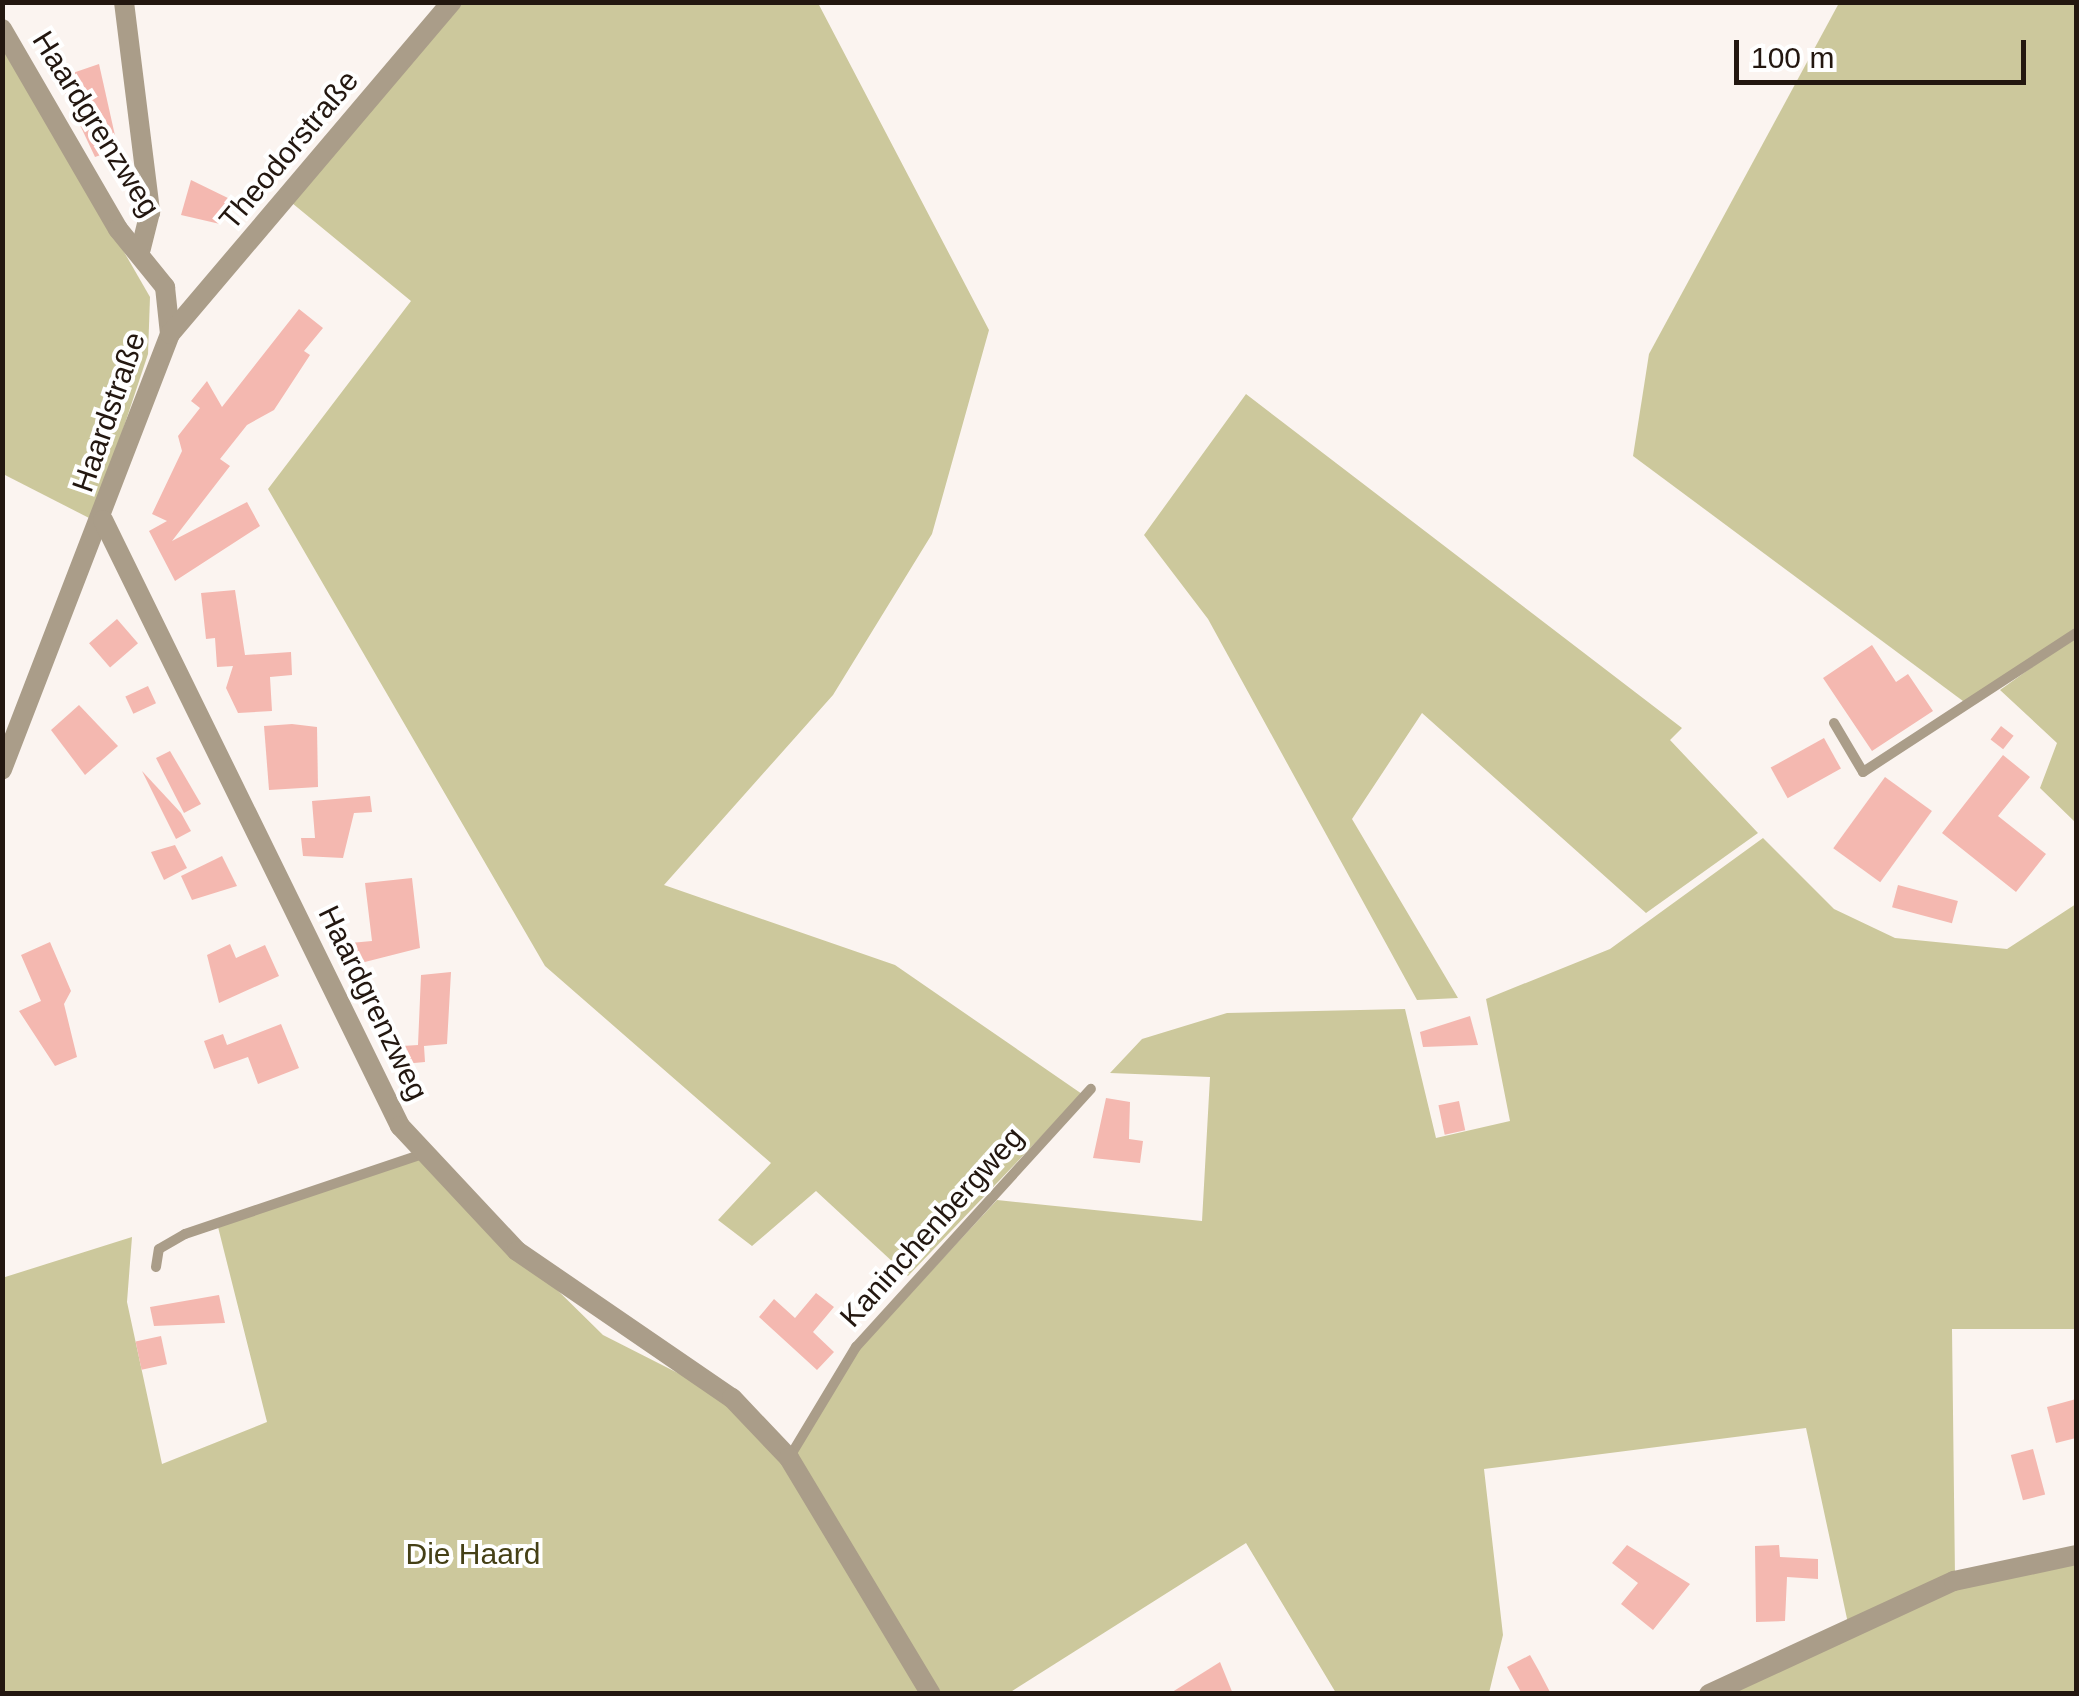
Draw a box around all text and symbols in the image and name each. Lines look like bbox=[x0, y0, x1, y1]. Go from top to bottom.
scale bar bbox=[1739, 20, 2032, 82]
street label: Haardgrenzweg bbox=[25, 25, 167, 223]
text: 100 m bbox=[1751, 41, 1834, 74]
street label: Theodorstraße bbox=[212, 63, 366, 237]
street label: Haardstraße bbox=[65, 327, 153, 497]
street label: Haardgrenzweg bbox=[310, 900, 436, 1106]
street label: Kaninchenbergweg bbox=[833, 1120, 1031, 1334]
park label: Die Haard bbox=[405, 1536, 541, 1572]

